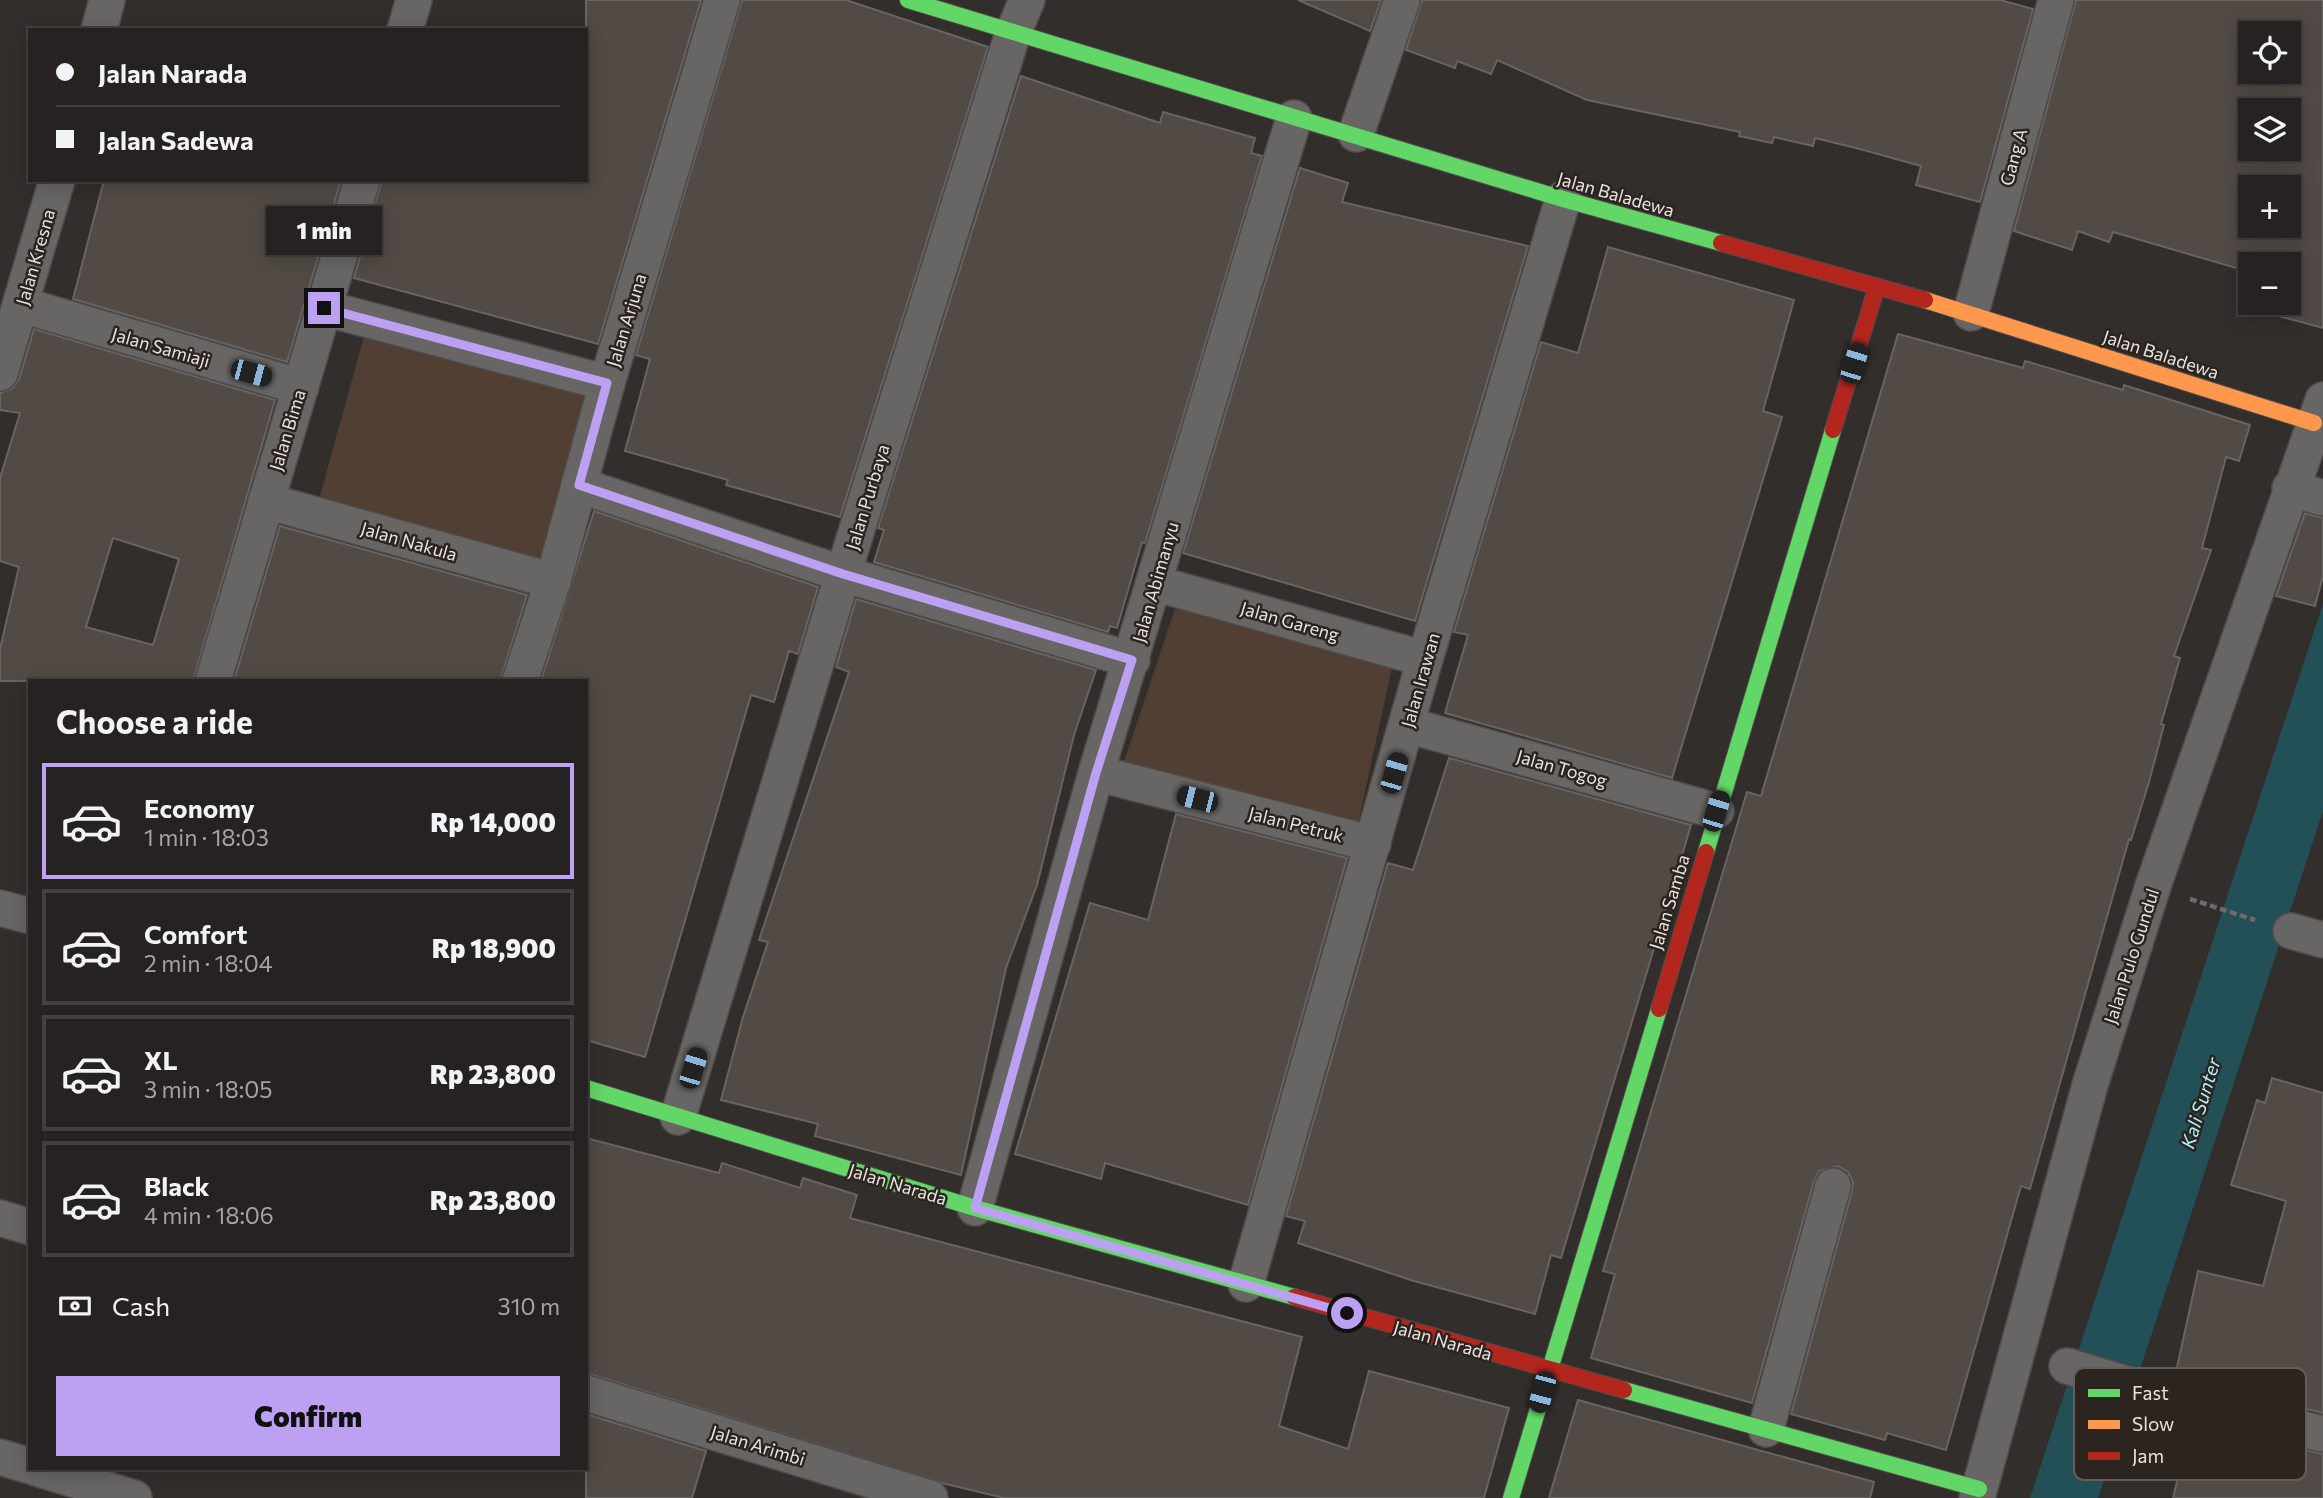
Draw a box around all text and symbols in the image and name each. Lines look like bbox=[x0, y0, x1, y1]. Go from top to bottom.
map controls bbox=[2238, 21, 2301, 315]
button: locate bbox=[2238, 21, 2301, 84]
text: Jalan Narada bbox=[98, 57, 247, 88]
button: layers bbox=[2238, 98, 2301, 161]
text: Jalan Sadewa bbox=[98, 124, 254, 155]
street label: Gang A bbox=[1995, 126, 2031, 188]
street label: Jalan Baladewa bbox=[1555, 167, 1677, 221]
button: + bbox=[2238, 175, 2301, 238]
street label: Jalan Kresna bbox=[11, 206, 59, 308]
callout: 1 min bbox=[266, 206, 382, 256]
text: 1 min bbox=[296, 216, 352, 244]
button: − bbox=[2238, 252, 2301, 315]
street label: Jalan Arjuna bbox=[601, 271, 651, 369]
route end bbox=[308, 292, 340, 324]
street label: Jalan Samiaji bbox=[109, 322, 213, 372]
street label: Jalan Baladewa bbox=[2100, 325, 2222, 383]
car bbox=[1838, 340, 1871, 386]
car bbox=[228, 357, 275, 389]
street label: Jalan Bima bbox=[264, 387, 310, 473]
street label: Jalan Purbaya bbox=[840, 441, 894, 553]
street label: Jalan Nakula bbox=[358, 517, 460, 565]
street label: Jalan Abimanyu bbox=[1127, 519, 1183, 645]
street label: Jalan Gareng bbox=[1238, 596, 1342, 646]
street label: Jalan Irawan bbox=[1396, 630, 1444, 730]
text: Choose a ride bbox=[56, 701, 253, 741]
street label: Jalan Togog bbox=[1514, 745, 1610, 792]
car bbox=[1379, 750, 1410, 796]
car bbox=[1175, 784, 1220, 814]
car bbox=[1700, 788, 1733, 834]
icon: car bbox=[60, 790, 123, 853]
text: Economy bbox=[144, 792, 255, 823]
street label: Jalan Petruk bbox=[1246, 802, 1346, 846]
text: Rp 14,000 bbox=[430, 806, 556, 837]
text: 1 min · 18:03 bbox=[144, 823, 269, 851]
street label: Jalan Samba bbox=[1644, 852, 1694, 952]
street label: Jalan Pulo Gundul bbox=[2099, 885, 2163, 1027]
icon: car bbox=[60, 916, 123, 979]
text: Comfort bbox=[144, 918, 247, 949]
text: Rp 18,900 bbox=[432, 932, 556, 963]
text: 2 min · 18:04 bbox=[144, 949, 273, 977]
icon: car bbox=[60, 1042, 123, 1105]
text: XL bbox=[144, 1044, 178, 1075]
car bbox=[677, 1045, 710, 1091]
water label: Kali Sunter bbox=[2175, 1053, 2225, 1151]
text: Rp 23,800 bbox=[430, 1058, 556, 1089]
text: 3 min · 18:05 bbox=[144, 1075, 272, 1103]
street label: Jalan Narada bbox=[846, 1159, 950, 1209]
icon: car bbox=[60, 1168, 123, 1231]
text: Black bbox=[144, 1170, 210, 1201]
text: Rp 23,800 bbox=[430, 1184, 556, 1215]
text: 4 min · 18:06 bbox=[144, 1201, 274, 1229]
icon: cash bbox=[56, 1287, 94, 1325]
text: Cash bbox=[112, 1290, 170, 1321]
text: 310 m bbox=[498, 1292, 560, 1320]
route start bbox=[1331, 1297, 1363, 1329]
street label: Jalan Narada bbox=[1391, 1315, 1495, 1365]
legend bbox=[2074, 1368, 2306, 1480]
car bbox=[1527, 1369, 1558, 1415]
button: Confirm bbox=[56, 1376, 560, 1456]
text: Fast bbox=[2132, 1381, 2169, 1404]
text: Slow bbox=[2132, 1412, 2174, 1435]
street label: Jalan Arimbi bbox=[708, 1420, 808, 1470]
text: Jam bbox=[2132, 1444, 2164, 1467]

